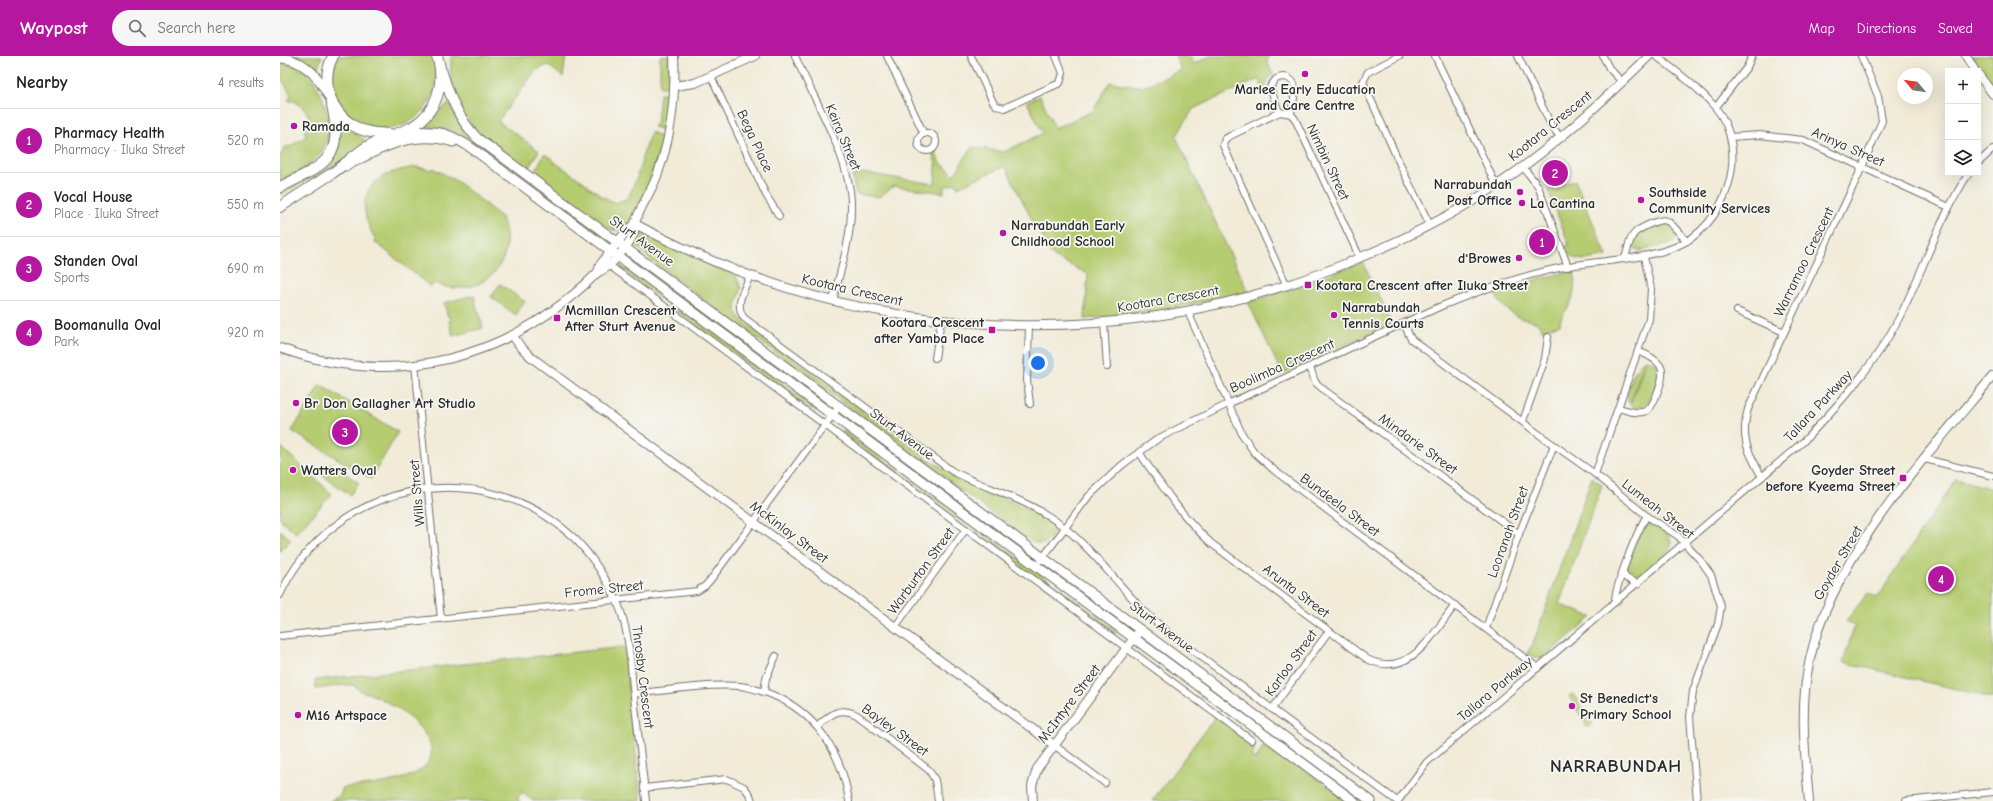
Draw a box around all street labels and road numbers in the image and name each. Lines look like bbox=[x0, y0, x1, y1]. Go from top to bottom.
street label: Kootara Crescent bbox=[1505, 86, 1596, 165]
street label: Keira Street bbox=[821, 101, 865, 174]
street label: Bega Place bbox=[733, 107, 777, 175]
street label: Nimbin Street bbox=[1303, 121, 1353, 204]
street label: Arinya Street bbox=[1809, 123, 1888, 171]
street label: Warramoo Crescent bbox=[1770, 204, 1838, 320]
street label: Sturt Avenue bbox=[606, 212, 678, 270]
street label: Kootara Crescent bbox=[800, 270, 905, 310]
street label: Kootara Crescent bbox=[1116, 282, 1221, 316]
street label: Boolimba Crescent bbox=[1227, 335, 1338, 397]
street label: Tallara Parkway bbox=[1780, 366, 1856, 446]
street label: Sturt Avenue bbox=[867, 404, 937, 464]
street label: Mindarie Street bbox=[1375, 410, 1461, 479]
street label: Wills Street bbox=[406, 458, 428, 527]
street label: Bundeela Street bbox=[1297, 470, 1384, 541]
street label: Lumeah Street bbox=[1618, 476, 1698, 543]
street label: Looranah Street bbox=[1484, 483, 1533, 580]
street label: McKinlay Street bbox=[747, 497, 832, 568]
street label: Goyder Street bbox=[1810, 522, 1867, 603]
street label: Warburton Street bbox=[884, 524, 959, 618]
street label: Arunta Street bbox=[1259, 560, 1334, 622]
street label: Frome Street bbox=[564, 576, 645, 602]
street label: Sturt Avenue bbox=[1127, 597, 1197, 657]
street label: Throsby Crescent bbox=[628, 624, 658, 731]
street label: Karloo Street bbox=[1261, 626, 1321, 700]
street label: Tallara Parkway bbox=[1454, 652, 1536, 725]
street label: McIntyre Street bbox=[1034, 661, 1105, 747]
street label: Bayley Street bbox=[858, 700, 932, 760]

